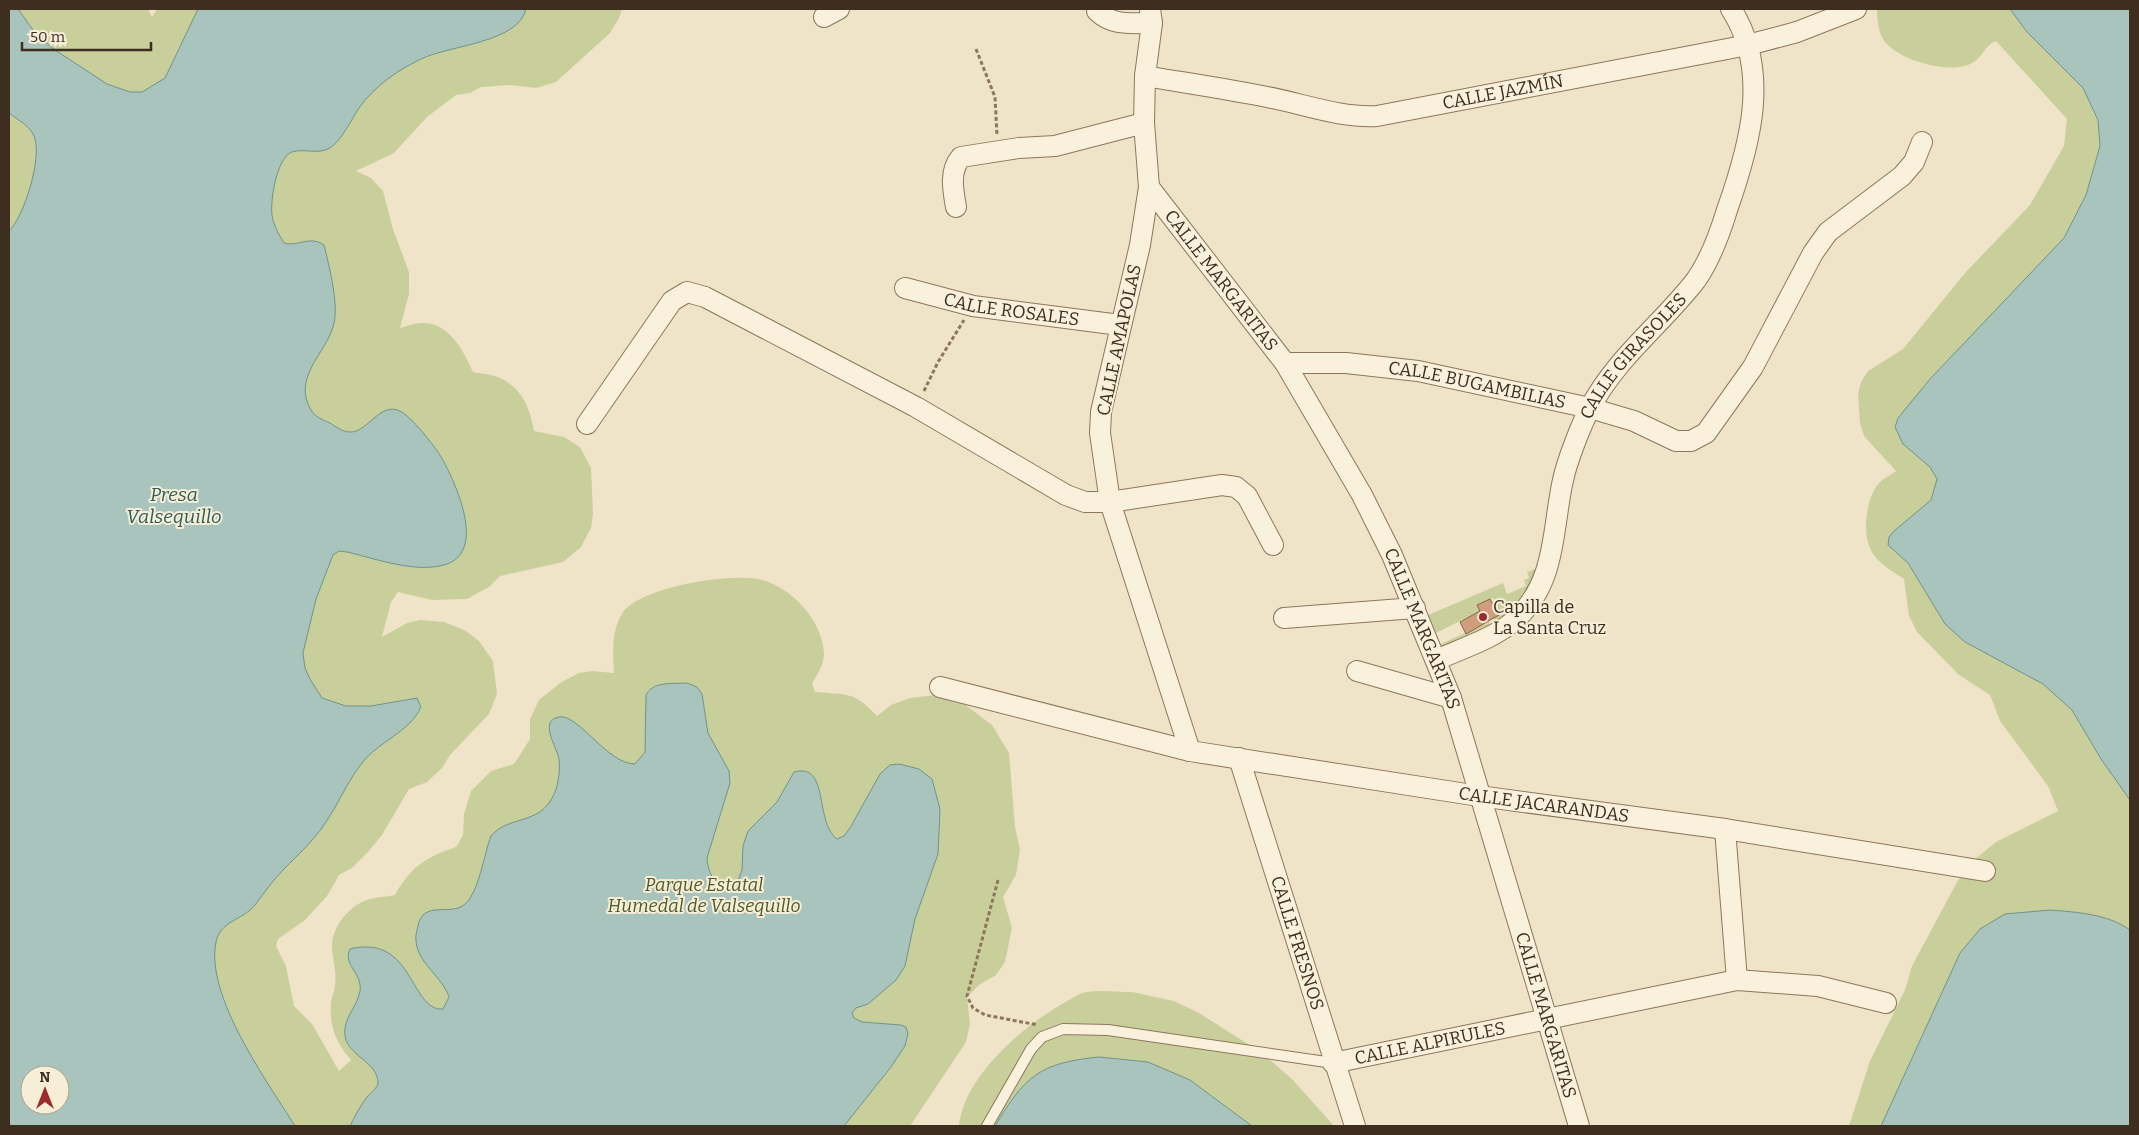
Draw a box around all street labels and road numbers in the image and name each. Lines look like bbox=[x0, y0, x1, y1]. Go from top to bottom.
street label: CALLE JAZMÍN bbox=[1441, 70, 1565, 114]
street label: CALLE MARGARITAS bbox=[1160, 205, 1283, 355]
street label: CALLE AMAPOLAS bbox=[1092, 262, 1146, 418]
street label: CALLE ROSALES bbox=[941, 288, 1081, 331]
street label: CALLE GIRASOLES bbox=[1575, 288, 1691, 423]
street label: CALLE BUGAMBILIAS bbox=[1387, 357, 1568, 413]
street label: CALLE MARGARITAS bbox=[1379, 544, 1465, 712]
street label: CALLE JACARANDAS bbox=[1457, 782, 1631, 827]
street label: CALLE FRESNOS bbox=[1266, 873, 1329, 1013]
street label: CALLE MARGARITAS bbox=[1511, 929, 1581, 1101]
street label: CALLE ALPIRULES bbox=[1353, 1017, 1507, 1069]

